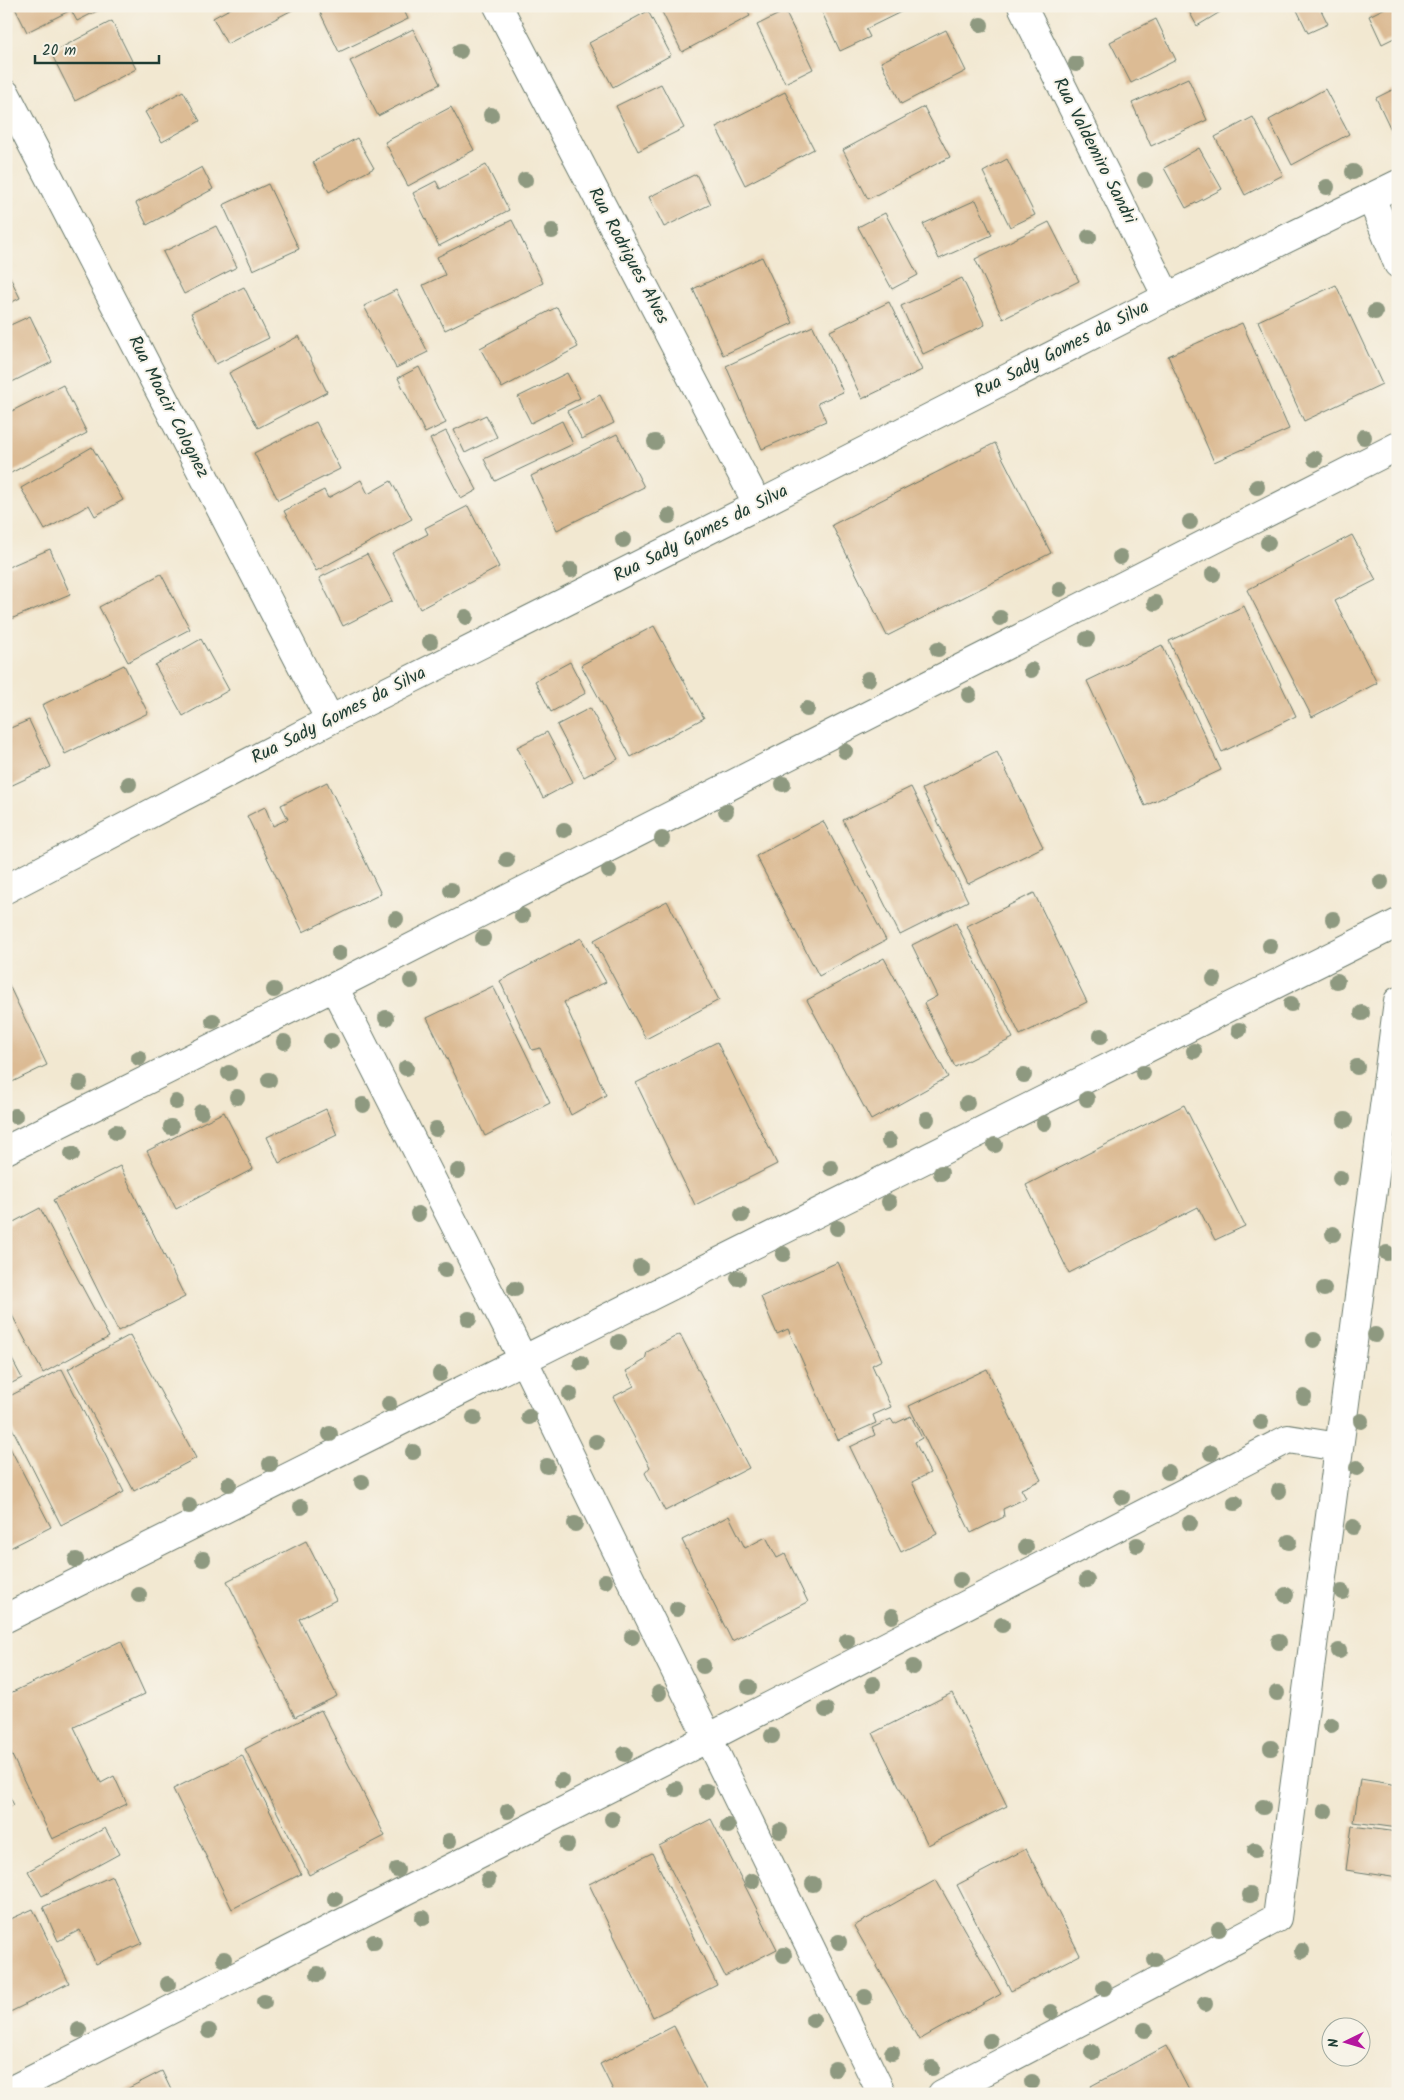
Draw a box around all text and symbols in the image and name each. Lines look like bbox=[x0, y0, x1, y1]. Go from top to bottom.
scale bar bbox=[35, 32, 159, 64]
text: 20 m bbox=[42, 39, 76, 63]
street label: Rua Valdemiro Sandri bbox=[1045, 73, 1144, 230]
street label: Rua Rodrigues Alves bbox=[580, 182, 677, 330]
street label: Rua Sady Gomes da Silva bbox=[969, 293, 1155, 407]
street label: Rua Moacir Colognez bbox=[119, 331, 217, 483]
street label: Rua Sady Gomes da Silva bbox=[608, 477, 794, 591]
street label: Rua Sady Gomes da Silva bbox=[246, 659, 432, 773]
north arrow bbox=[1322, 2018, 1372, 2068]
text: N bbox=[1323, 2038, 1345, 2048]

